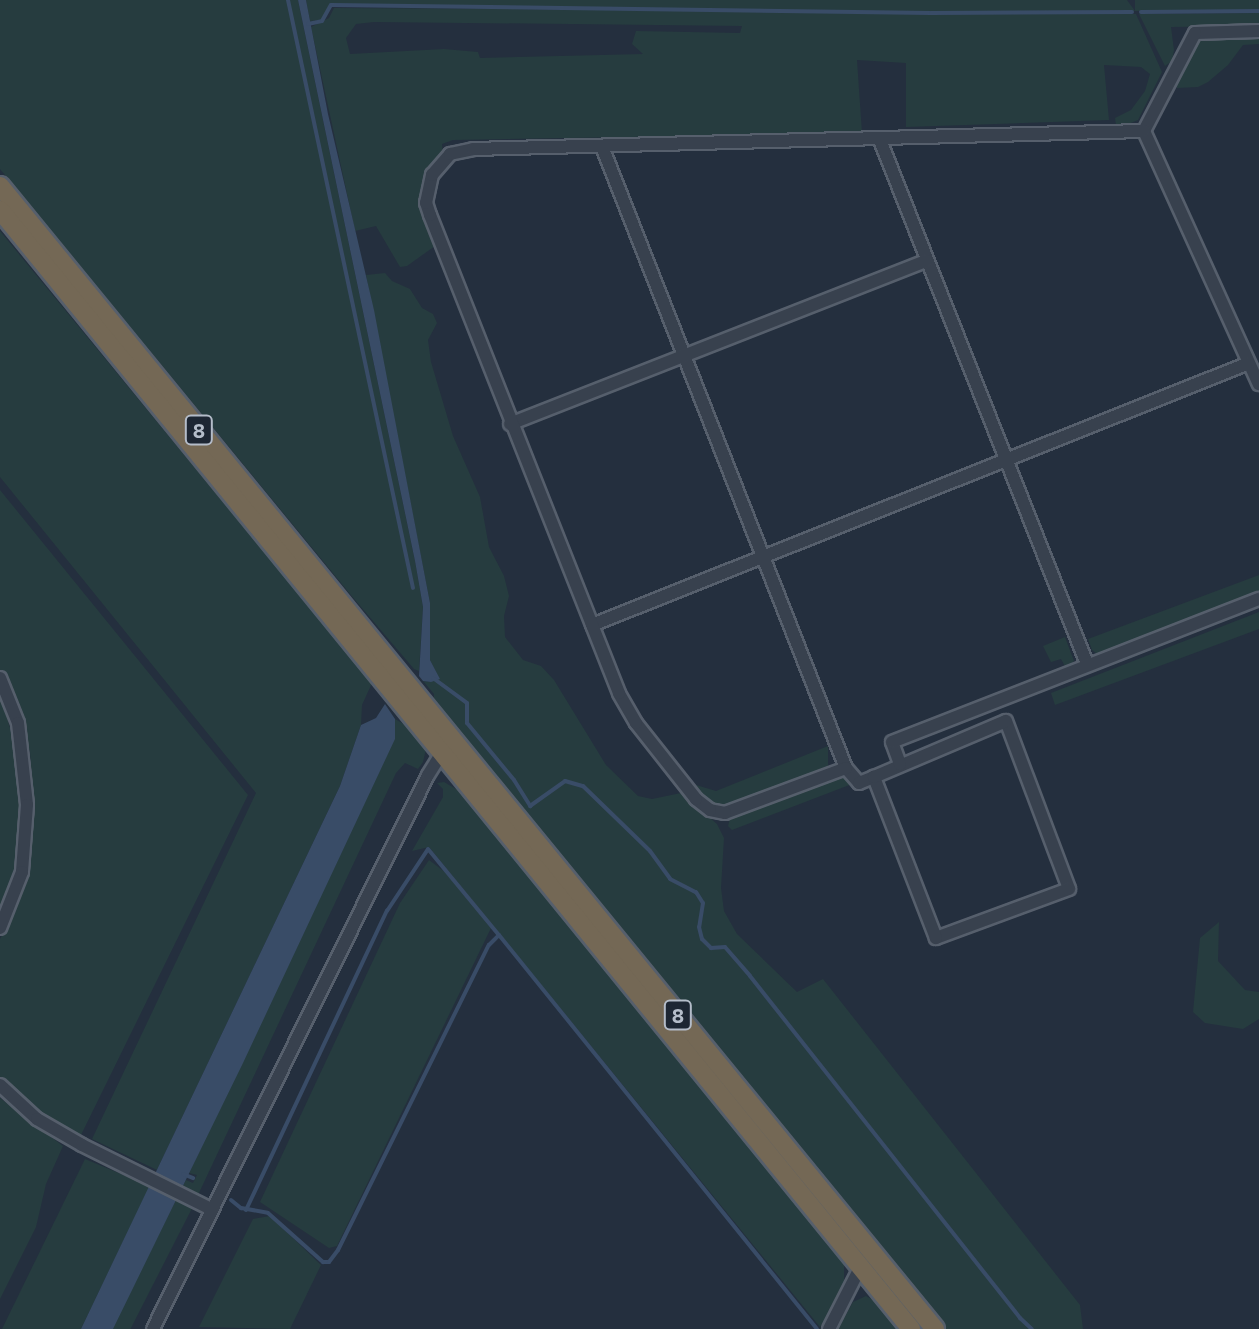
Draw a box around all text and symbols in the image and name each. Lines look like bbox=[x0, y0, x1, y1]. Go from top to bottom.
road number: 8 bbox=[183, 414, 215, 446]
road number: 8 bbox=[662, 999, 694, 1031]

